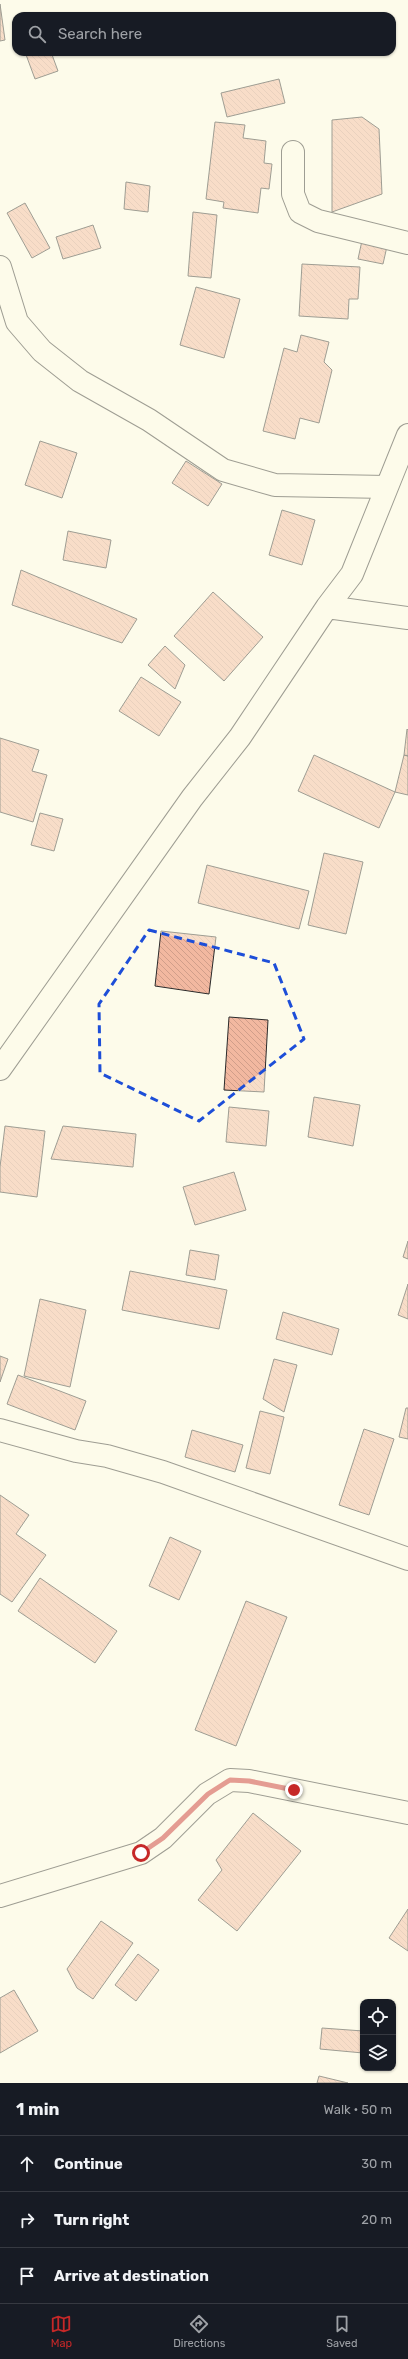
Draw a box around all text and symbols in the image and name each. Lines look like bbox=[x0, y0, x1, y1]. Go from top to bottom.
search box bbox=[12, 12, 396, 56]
icon: search bbox=[26, 23, 48, 45]
text: Search here bbox=[58, 25, 142, 43]
route end bbox=[285, 1781, 303, 1799]
route start bbox=[132, 1844, 150, 1862]
map controls bbox=[360, 1999, 396, 2071]
button: locate bbox=[360, 1999, 396, 2035]
button: layers bbox=[360, 2035, 396, 2071]
text: 1 min bbox=[16, 2099, 59, 2119]
text: Walk · 50 m bbox=[324, 2102, 392, 2117]
icon: ahead bbox=[16, 2153, 38, 2175]
text: Continue bbox=[54, 2155, 123, 2173]
text: 30 m bbox=[361, 2156, 392, 2171]
icon: right bbox=[16, 2209, 38, 2231]
text: Turn right bbox=[54, 2211, 129, 2229]
text: 20 m bbox=[361, 2212, 392, 2227]
icon: arrive bbox=[16, 2265, 38, 2287]
text: Arrive at destination bbox=[54, 2267, 209, 2285]
tab: Map bbox=[50, 2313, 72, 2350]
tab: Directions bbox=[173, 2313, 225, 2350]
tab: Saved bbox=[326, 2313, 358, 2350]

